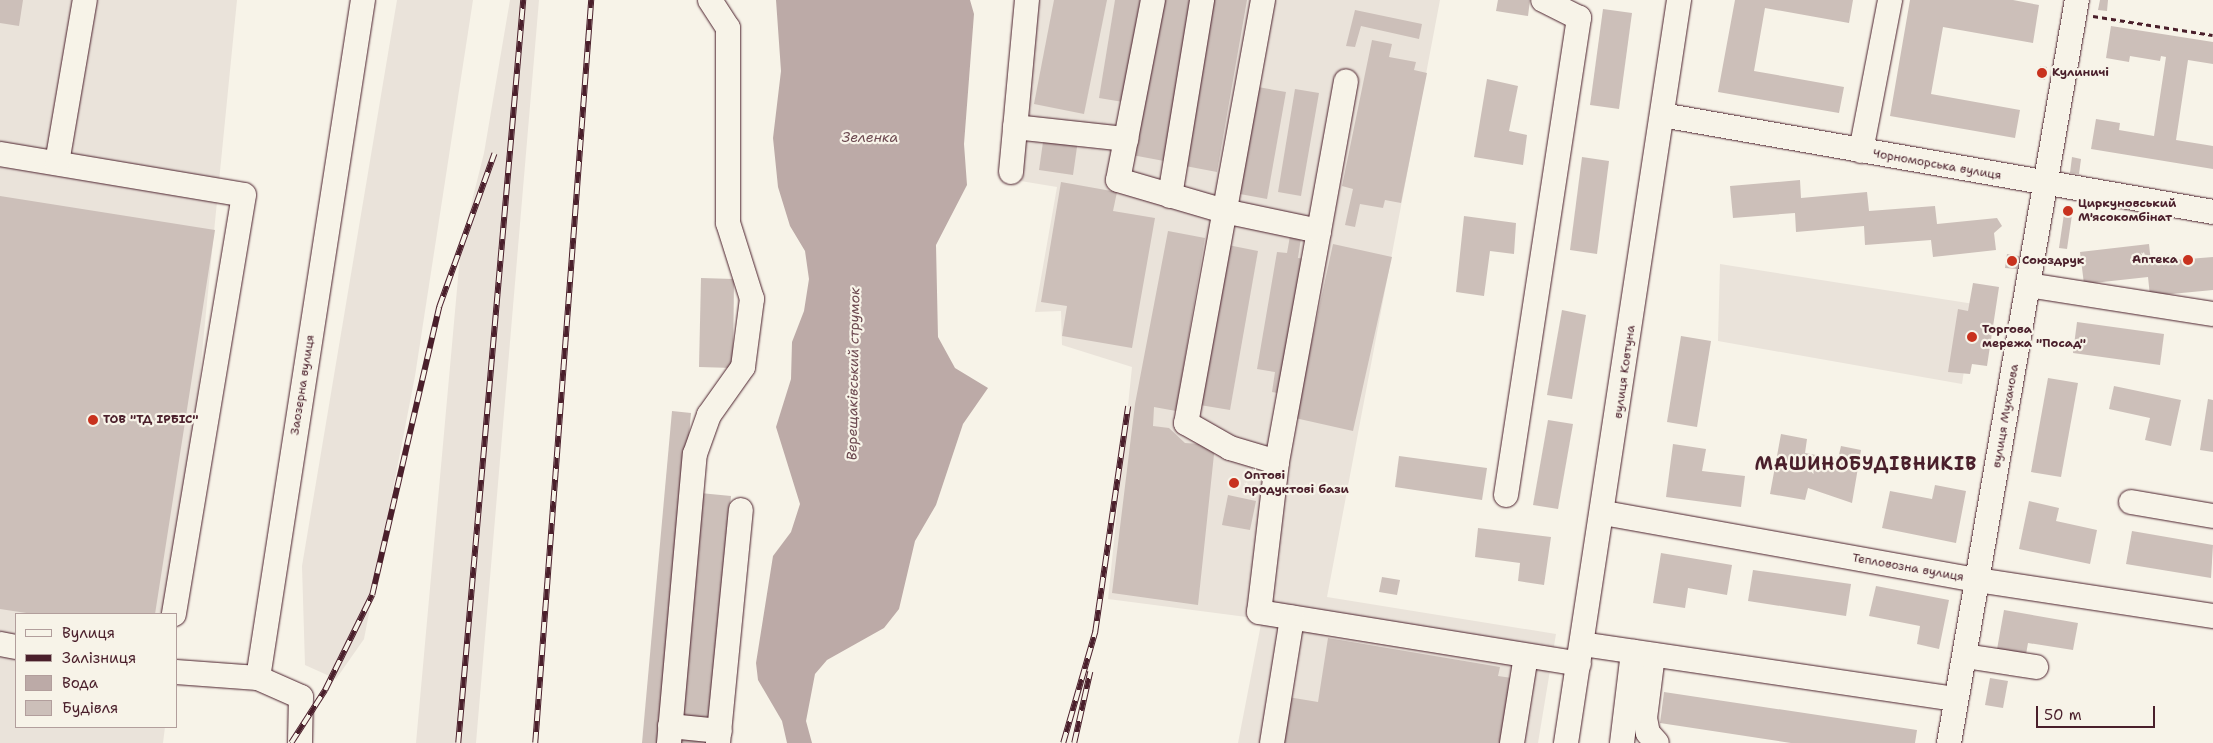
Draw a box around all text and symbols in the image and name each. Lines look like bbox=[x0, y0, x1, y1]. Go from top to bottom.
place label: Кулиничі bbox=[2052, 66, 2109, 80]
marker: Кулиничі bbox=[2036, 67, 2048, 79]
water label: Зеленка bbox=[842, 129, 898, 145]
street label: Чорноморська вулиця bbox=[1872, 147, 2002, 183]
place label: Циркуновський М'ясокомбінат bbox=[2078, 197, 2176, 225]
marker: Циркуновський М'ясокомбінат bbox=[2062, 205, 2074, 217]
place label: Аптека bbox=[2132, 253, 2178, 267]
place label: Союздрук bbox=[2022, 254, 2084, 268]
marker: Аптека bbox=[2182, 254, 2194, 266]
marker: Союздрук bbox=[2006, 255, 2018, 267]
water label: Верещаківський струмок bbox=[843, 287, 863, 461]
place label: Торгова мережа "Посад" bbox=[1982, 323, 2086, 351]
street label: вулиця Ковтуна bbox=[1611, 324, 1639, 420]
marker: Торгова мережа "Посад" bbox=[1966, 331, 1978, 343]
street label: Заозерна вулиця bbox=[288, 334, 318, 436]
street label: вулиця Мухачова bbox=[1990, 363, 2022, 469]
place label: ТОВ "ТД ІРБІС" bbox=[103, 413, 198, 427]
marker: ТОВ "ТД ІРБІС" bbox=[87, 414, 99, 426]
district label: МАШИНОБУДІВНИКІВ bbox=[1753, 453, 1979, 475]
place label: Оптові продуктові бази bbox=[1244, 469, 1349, 497]
marker: Оптові продуктові бази bbox=[1228, 477, 1240, 489]
street label: Тепловозна вулиця bbox=[1851, 551, 1965, 585]
legend bbox=[15, 613, 178, 728]
text: Вулиця bbox=[62, 623, 115, 643]
text: Залізниця bbox=[62, 648, 136, 668]
text: Вода bbox=[62, 673, 98, 693]
scale bar bbox=[2038, 696, 2157, 728]
text: Будівля bbox=[62, 698, 118, 718]
text: 50 m bbox=[2044, 705, 2082, 725]

